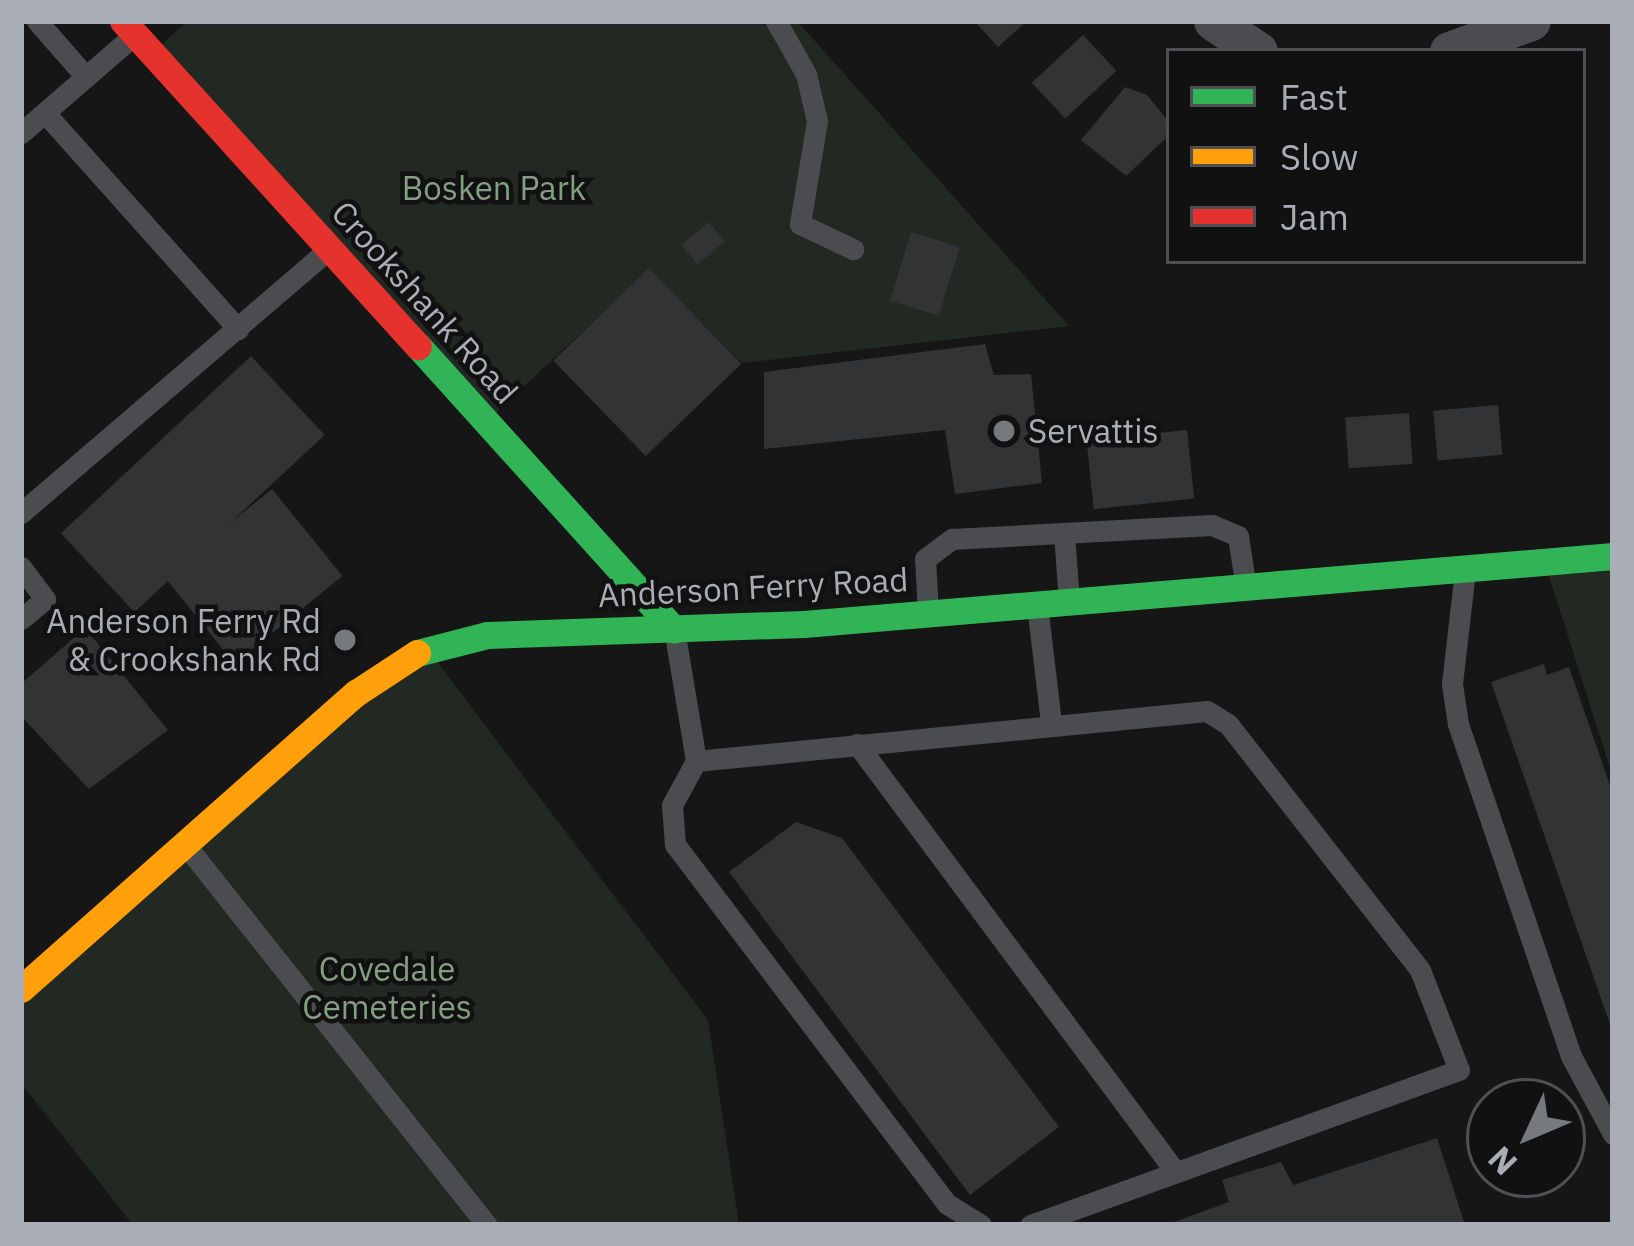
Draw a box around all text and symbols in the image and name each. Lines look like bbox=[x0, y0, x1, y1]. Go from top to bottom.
legend bbox=[1166, 48, 1586, 264]
text: Fast bbox=[1280, 73, 1348, 120]
text: Slow bbox=[1280, 133, 1358, 180]
park label: Bosken Park bbox=[402, 168, 586, 208]
street label: Crookshank Road bbox=[324, 193, 526, 411]
text: Jam bbox=[1280, 193, 1349, 240]
place label: Servattis bbox=[1028, 411, 1158, 451]
marker: Servattis bbox=[991, 418, 1017, 444]
street label: Anderson Ferry Road bbox=[597, 559, 909, 615]
place label: Anderson Ferry Rd & Crookshank Rd bbox=[46, 601, 321, 679]
marker: Anderson Ferry Rd & Crookshank Rd bbox=[332, 627, 358, 653]
park label: Covedale Cemeteries bbox=[302, 949, 472, 1027]
north arrow bbox=[1466, 1078, 1586, 1198]
text: N bbox=[1478, 1138, 1526, 1185]

